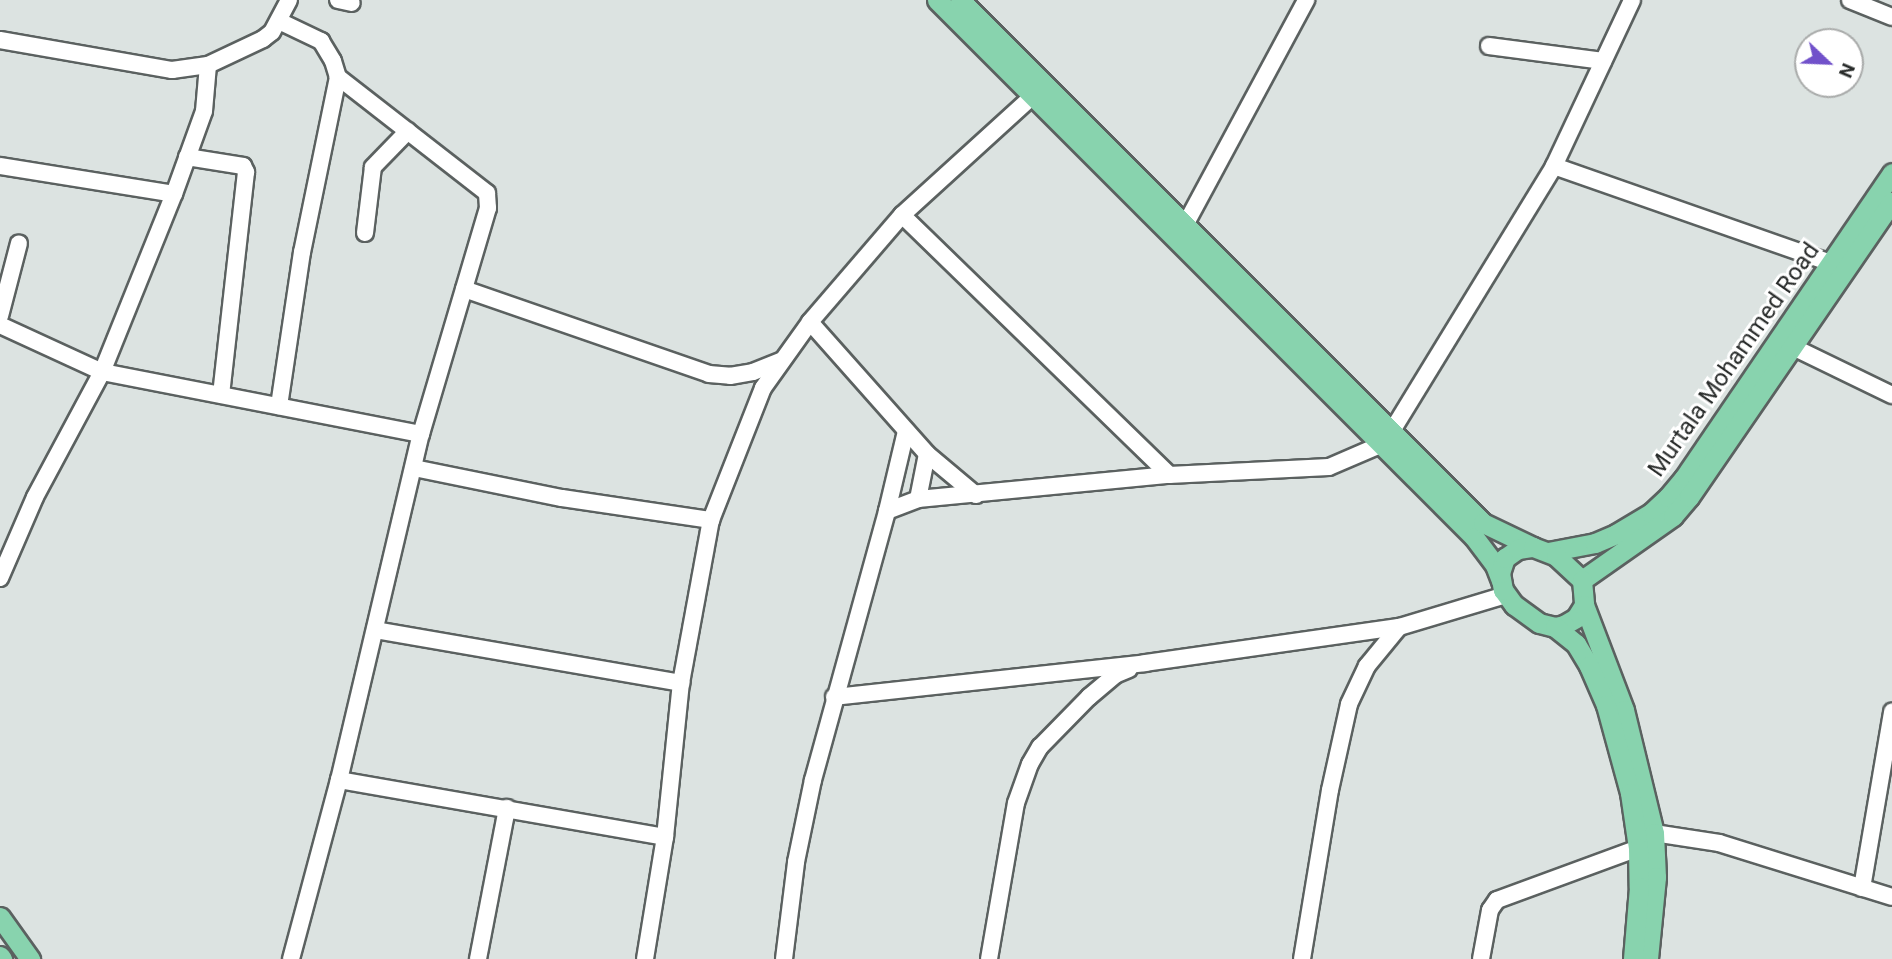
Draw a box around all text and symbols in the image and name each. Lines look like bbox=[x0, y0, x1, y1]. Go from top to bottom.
north arrow bbox=[1794, 28, 1864, 98]
text: N bbox=[1834, 60, 1860, 81]
street label: Murtala Mohammed Road bbox=[1642, 237, 1826, 483]

